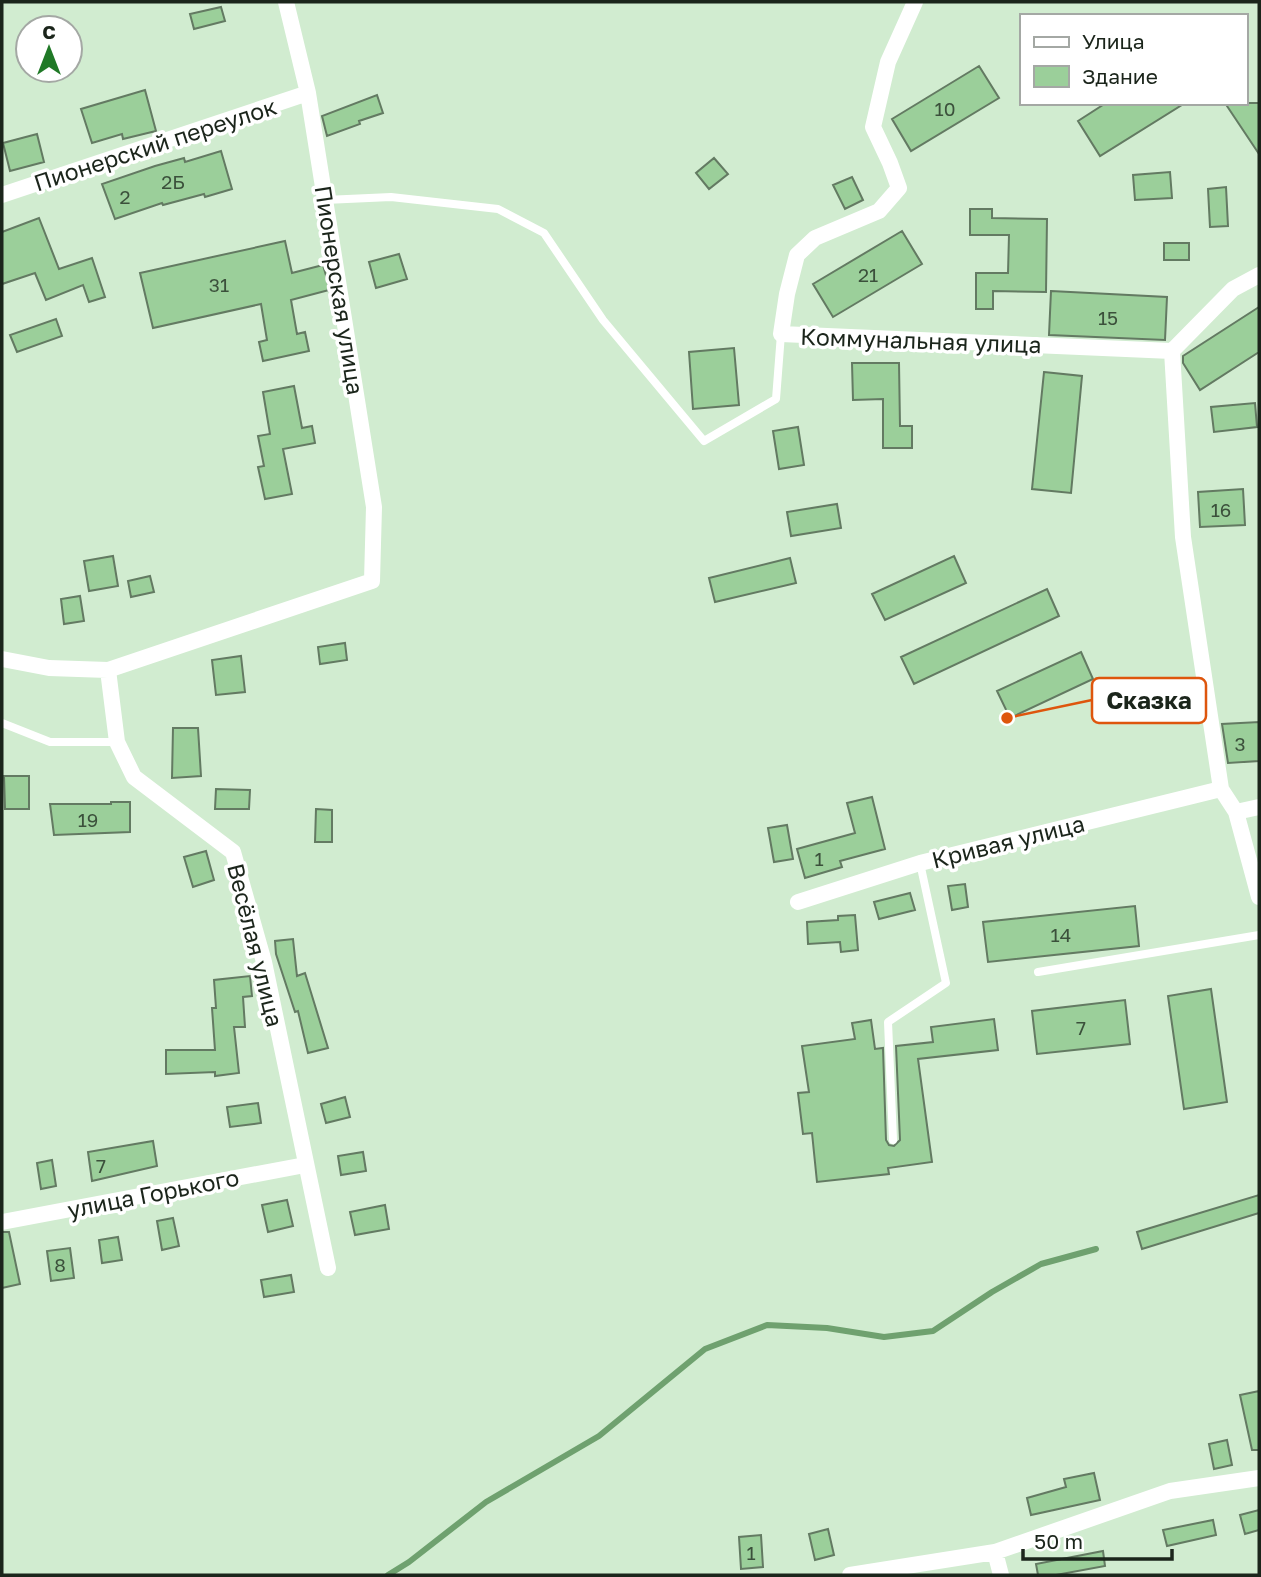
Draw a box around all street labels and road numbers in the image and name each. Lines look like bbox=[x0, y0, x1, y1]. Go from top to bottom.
street label: Пионерский переулок bbox=[30, 92, 280, 196]
street label: Пионерская улица bbox=[310, 183, 370, 397]
street label: Коммунальная улица bbox=[800, 322, 1042, 358]
street label: Кривая улица bbox=[929, 808, 1087, 874]
street label: Весёлая улица bbox=[222, 861, 290, 1029]
street label: улица Горького bbox=[65, 1163, 241, 1223]

